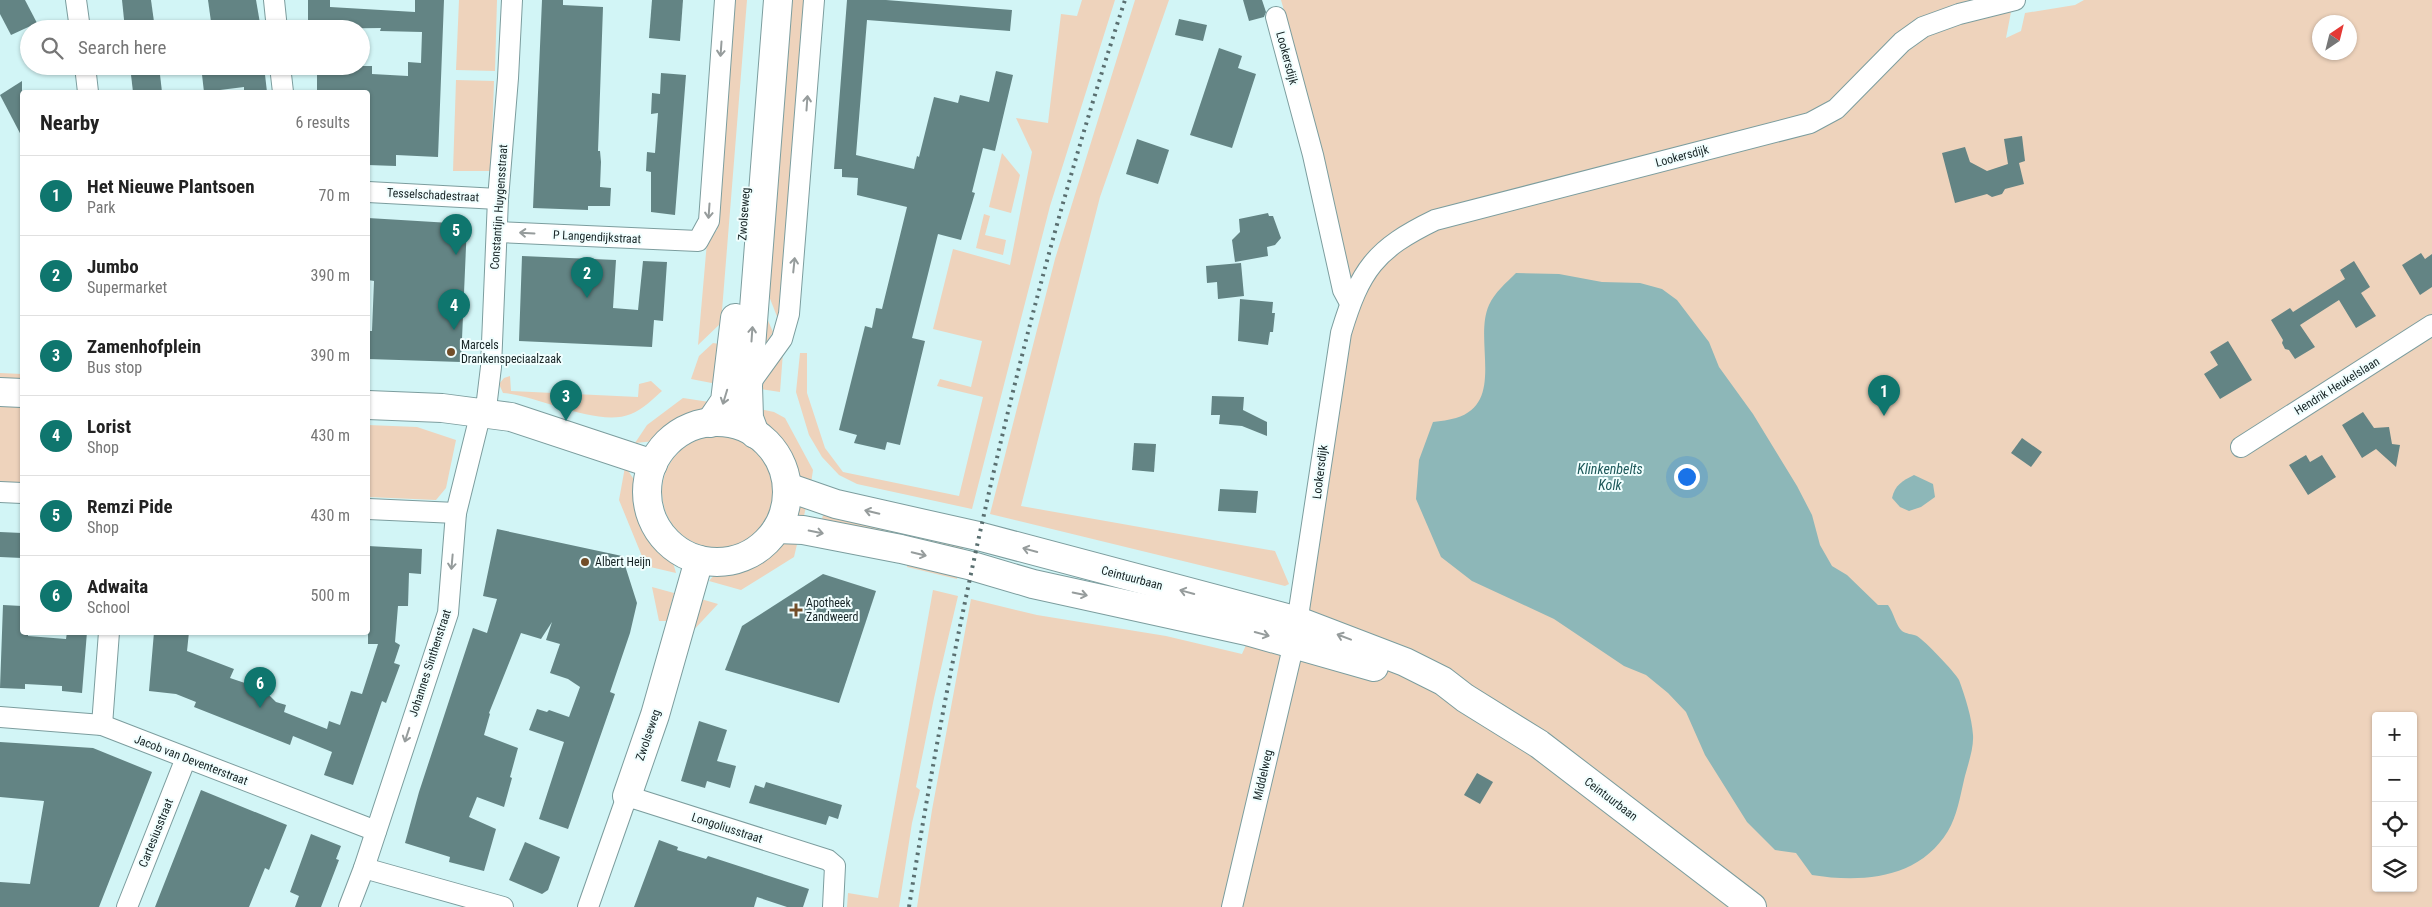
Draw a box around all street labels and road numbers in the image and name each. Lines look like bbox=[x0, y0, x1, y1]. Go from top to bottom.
street label: Lookersdijk bbox=[1273, 30, 1301, 87]
street label: Lookersdijk bbox=[1654, 142, 1711, 170]
street label: Constantijn Huygensstraat bbox=[488, 144, 510, 270]
street label: Tesselschadestraat bbox=[387, 186, 480, 204]
street label: Zwolseweg bbox=[735, 187, 753, 241]
street label: P Langendijkstraat bbox=[553, 228, 642, 246]
street label: Hendrik Heukelslaan bbox=[2292, 354, 2382, 418]
street label: Lookersdijk bbox=[1310, 443, 1330, 500]
street label: Ceintuurbaan bbox=[1100, 563, 1164, 593]
street label: Johannes Sinthenstraat bbox=[406, 607, 454, 718]
street label: Zwolseweg bbox=[633, 708, 663, 762]
street label: Jacob van Deventerstraat bbox=[132, 732, 250, 788]
street label: Middelweg bbox=[1250, 748, 1276, 802]
street label: Ceintuurbaan bbox=[1582, 774, 1641, 824]
street label: Cartesiusstraat bbox=[136, 796, 176, 869]
street label: Longoliusstraat bbox=[690, 810, 765, 846]

